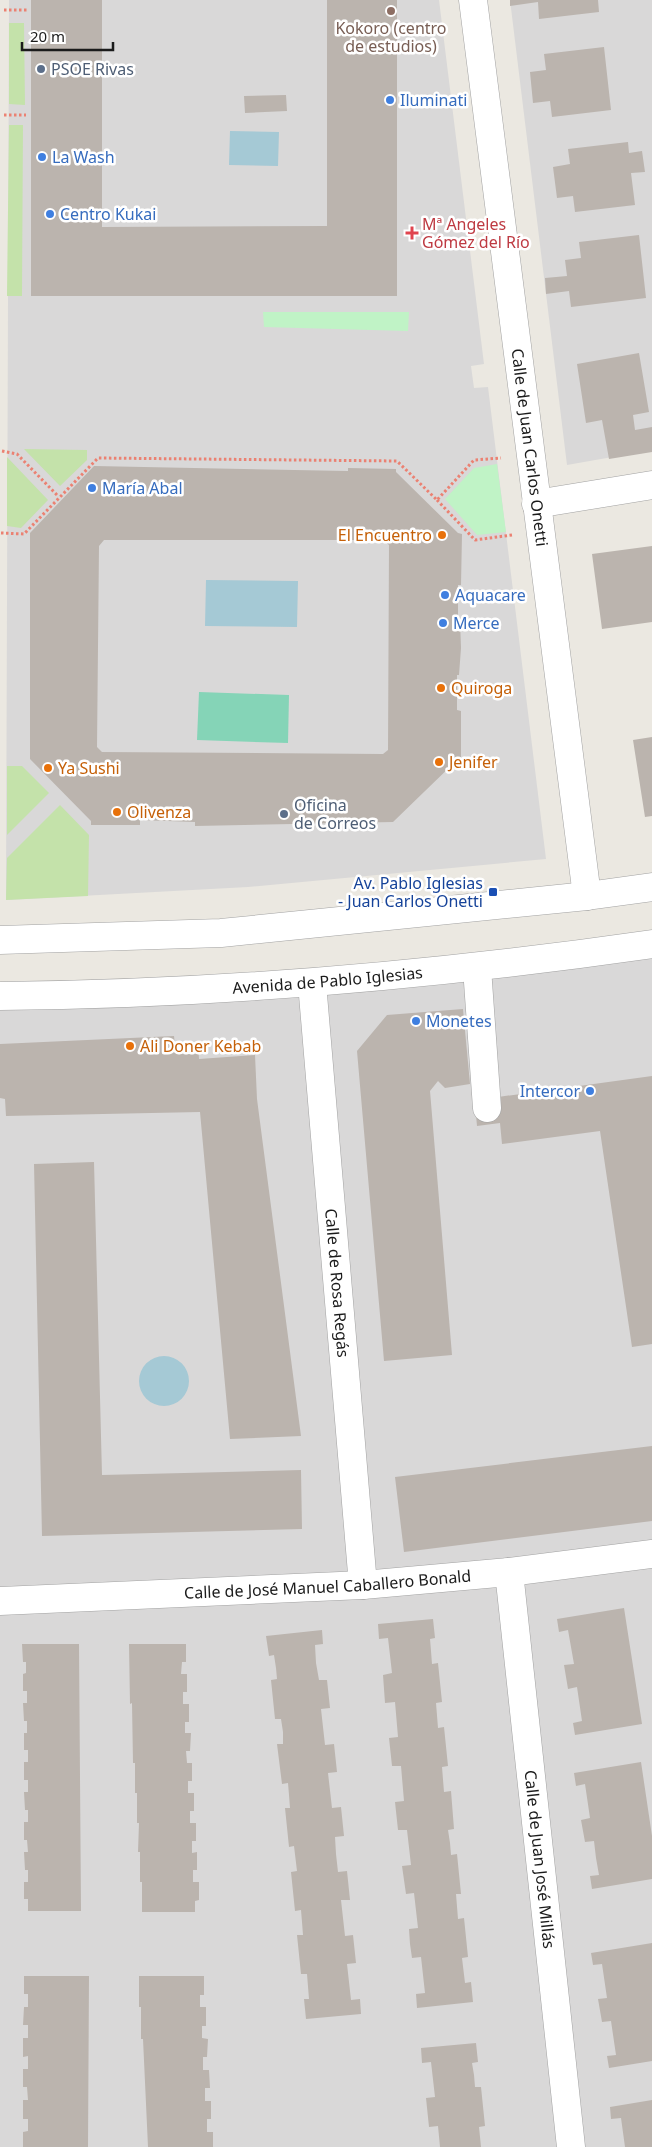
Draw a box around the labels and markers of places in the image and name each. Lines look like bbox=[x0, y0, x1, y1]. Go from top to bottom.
marker: Kokoro (centro de estudios) bbox=[385, 5, 397, 17]
place label: Kokoro (centro de estudios) bbox=[335, 17, 447, 57]
place label: PSOE Rivas bbox=[51, 58, 134, 80]
marker: PSOE Rivas bbox=[35, 63, 47, 75]
place label: Iluminati bbox=[400, 89, 467, 111]
marker: Iluminati bbox=[384, 94, 396, 106]
place label: La Wash bbox=[52, 146, 115, 168]
marker: La Wash bbox=[36, 151, 48, 163]
place label: Centro Kukai bbox=[60, 203, 156, 225]
marker: Centro Kukai bbox=[44, 208, 56, 220]
place label: Mª Angeles Gómez del Río bbox=[422, 213, 530, 253]
marker: Mª Angeles Gómez del Río bbox=[406, 227, 418, 239]
place label: María Abal bbox=[102, 477, 183, 499]
marker: María Abal bbox=[86, 482, 98, 494]
place label: El Encuentro bbox=[338, 524, 432, 546]
marker: El Encuentro bbox=[436, 529, 448, 541]
place label: Aquacare bbox=[455, 584, 526, 606]
marker: Aquacare bbox=[439, 589, 451, 601]
place label: Merce bbox=[453, 612, 500, 634]
marker: Merce bbox=[437, 617, 449, 629]
place label: Quiroga bbox=[451, 677, 512, 699]
marker: Quiroga bbox=[435, 682, 447, 694]
place label: Jenifer bbox=[447, 751, 498, 773]
marker: Jenifer bbox=[433, 756, 445, 768]
place label: Ya Sushi bbox=[58, 757, 120, 779]
marker: Ya Sushi bbox=[42, 762, 54, 774]
place label: Oficina de Correos bbox=[294, 794, 376, 834]
place label: Olivenza bbox=[127, 801, 191, 823]
marker: Olivenza bbox=[111, 806, 123, 818]
marker: Oficina de Correos bbox=[278, 808, 290, 820]
place label: Av. Pablo Iglesias - Juan Carlos Onetti bbox=[338, 872, 483, 912]
marker: Av. Pablo Iglesias - Juan Carlos Onetti bbox=[487, 886, 499, 898]
place label: Monetes bbox=[426, 1010, 492, 1032]
marker: Monetes bbox=[410, 1015, 422, 1027]
place label: Ali Doner Kebab bbox=[140, 1035, 261, 1057]
marker: Ali Doner Kebab bbox=[124, 1040, 136, 1052]
place label: Intercor bbox=[520, 1080, 580, 1102]
marker: Intercor bbox=[584, 1085, 596, 1097]

